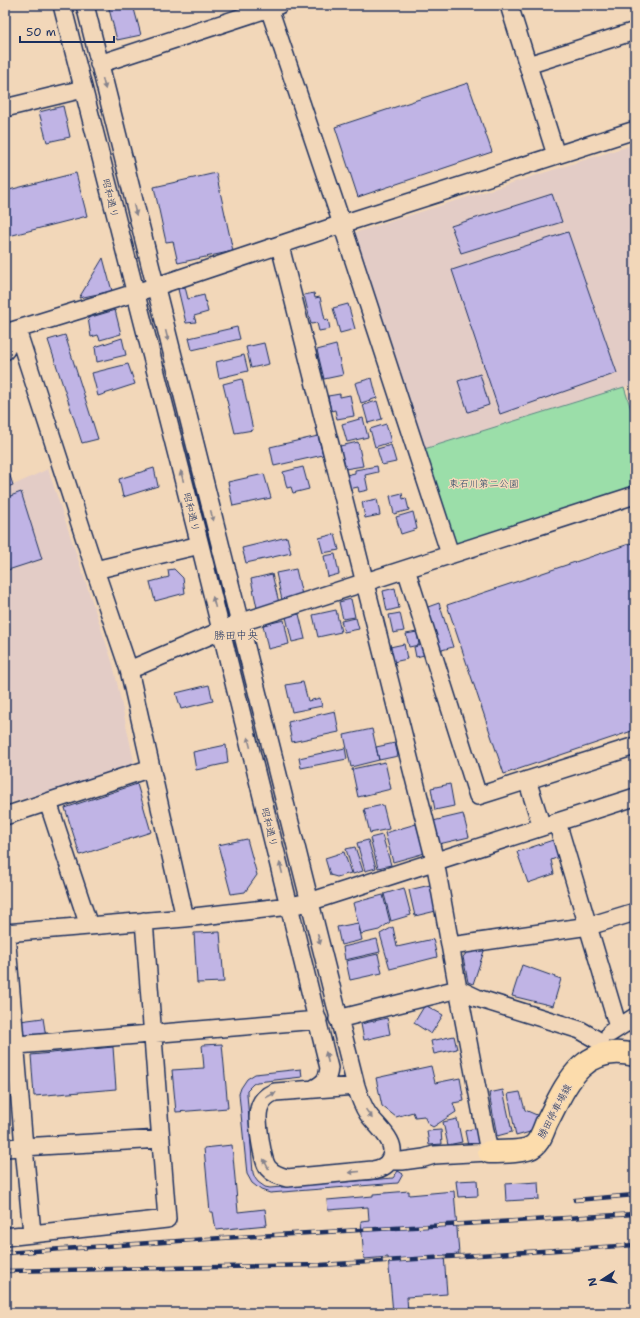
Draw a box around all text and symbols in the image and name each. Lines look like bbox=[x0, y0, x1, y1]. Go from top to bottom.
scale bar bbox=[20, 18, 114, 44]
text: 50 m bbox=[26, 24, 56, 40]
one-way arrow bbox=[101, 78, 107, 90]
street label: 昭和通り bbox=[99, 177, 122, 219]
one-way arrow bbox=[133, 204, 139, 216]
one-way arrow bbox=[164, 330, 170, 342]
one-way arrow bbox=[179, 470, 185, 482]
park label: 東石川第二公園 bbox=[449, 477, 519, 490]
street label: 昭和通り bbox=[180, 491, 203, 533]
one-way arrow bbox=[210, 510, 216, 522]
one-way arrow bbox=[211, 596, 217, 608]
district label: 勝田中央 bbox=[214, 628, 258, 643]
one-way arrow bbox=[246, 736, 252, 748]
street label: 昭和通り bbox=[258, 806, 281, 848]
one-way arrow bbox=[277, 862, 283, 874]
one-way arrow bbox=[316, 933, 322, 946]
one-way arrow bbox=[323, 1051, 329, 1063]
street label: 勝田停車場線 bbox=[535, 1082, 574, 1141]
one-way arrow bbox=[265, 1092, 277, 1098]
one-way arrow bbox=[365, 1109, 373, 1119]
one-way arrow bbox=[263, 1158, 270, 1170]
one-way arrow bbox=[348, 1169, 360, 1175]
north arrow bbox=[582, 1260, 622, 1300]
text: N bbox=[584, 1276, 601, 1288]

